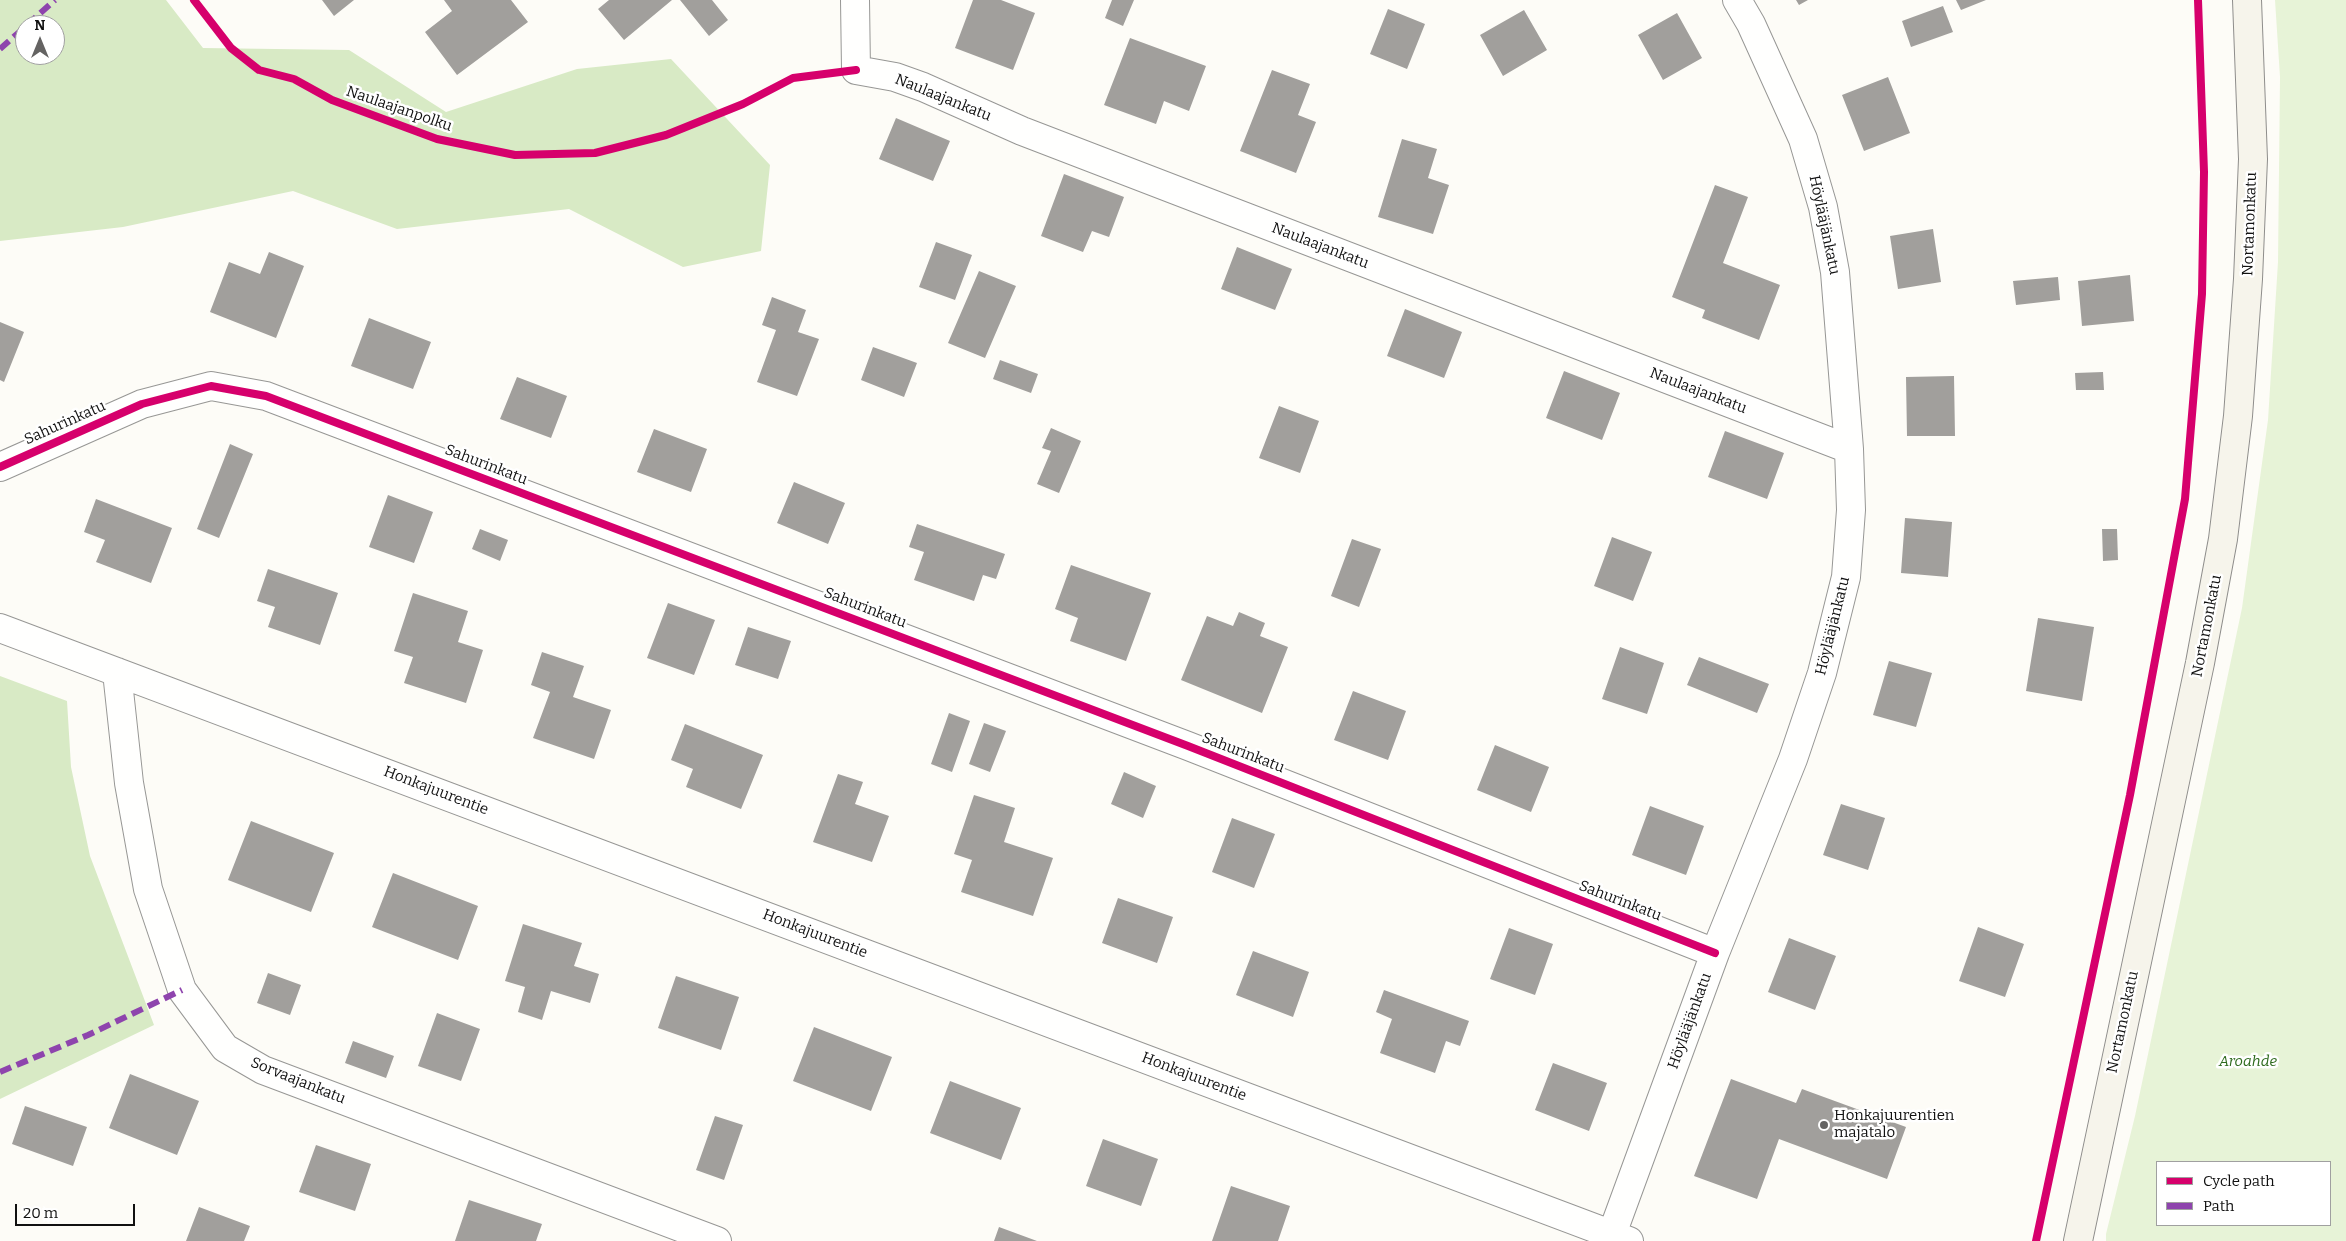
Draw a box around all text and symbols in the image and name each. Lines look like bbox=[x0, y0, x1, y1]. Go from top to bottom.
north arrow bbox=[15, 15, 65, 65]
text: N bbox=[35, 17, 45, 34]
street label: Naulaajankatu bbox=[892, 70, 994, 126]
street label: Naulaajanpolku bbox=[344, 82, 454, 136]
street label: Nortamonkatu bbox=[2239, 172, 2261, 276]
street label: Höylääjänkatu bbox=[1805, 174, 1843, 276]
street label: Naulaajankatu bbox=[1269, 219, 1371, 273]
street label: Naulaajankatu bbox=[1647, 364, 1749, 418]
street label: Sahurinkatu bbox=[22, 397, 108, 449]
street label: Sahurinkatu bbox=[442, 441, 530, 489]
street label: Nortamonkatu bbox=[2188, 573, 2226, 679]
street label: Höylääjänkatu bbox=[1812, 575, 1854, 677]
street label: Sahurinkatu bbox=[821, 584, 909, 632]
street label: Sahurinkatu bbox=[1199, 729, 1287, 777]
street label: Honkajuurentie bbox=[381, 763, 491, 819]
street label: Sahurinkatu bbox=[1576, 877, 1664, 925]
street label: Honkajuurentie bbox=[760, 906, 870, 962]
street label: Nortamonkatu bbox=[2103, 969, 2143, 1075]
street label: Höylääjänkatu bbox=[1664, 970, 1716, 1072]
street label: Honkajuurentie bbox=[1139, 1049, 1249, 1105]
park label: Aroahde bbox=[2219, 1053, 2277, 1071]
street label: Sorvaajankatu bbox=[248, 1054, 348, 1108]
place label: Honkajuurentien majatalo bbox=[1834, 1107, 1954, 1142]
marker: Honkajuurentien majatalo bbox=[1818, 1119, 1830, 1131]
legend bbox=[2156, 1161, 2331, 1226]
text: Cycle path bbox=[2203, 1172, 2275, 1190]
scale bar bbox=[18, 1194, 138, 1226]
text: Path bbox=[2203, 1197, 2234, 1215]
text: 20 m bbox=[23, 1204, 58, 1222]

